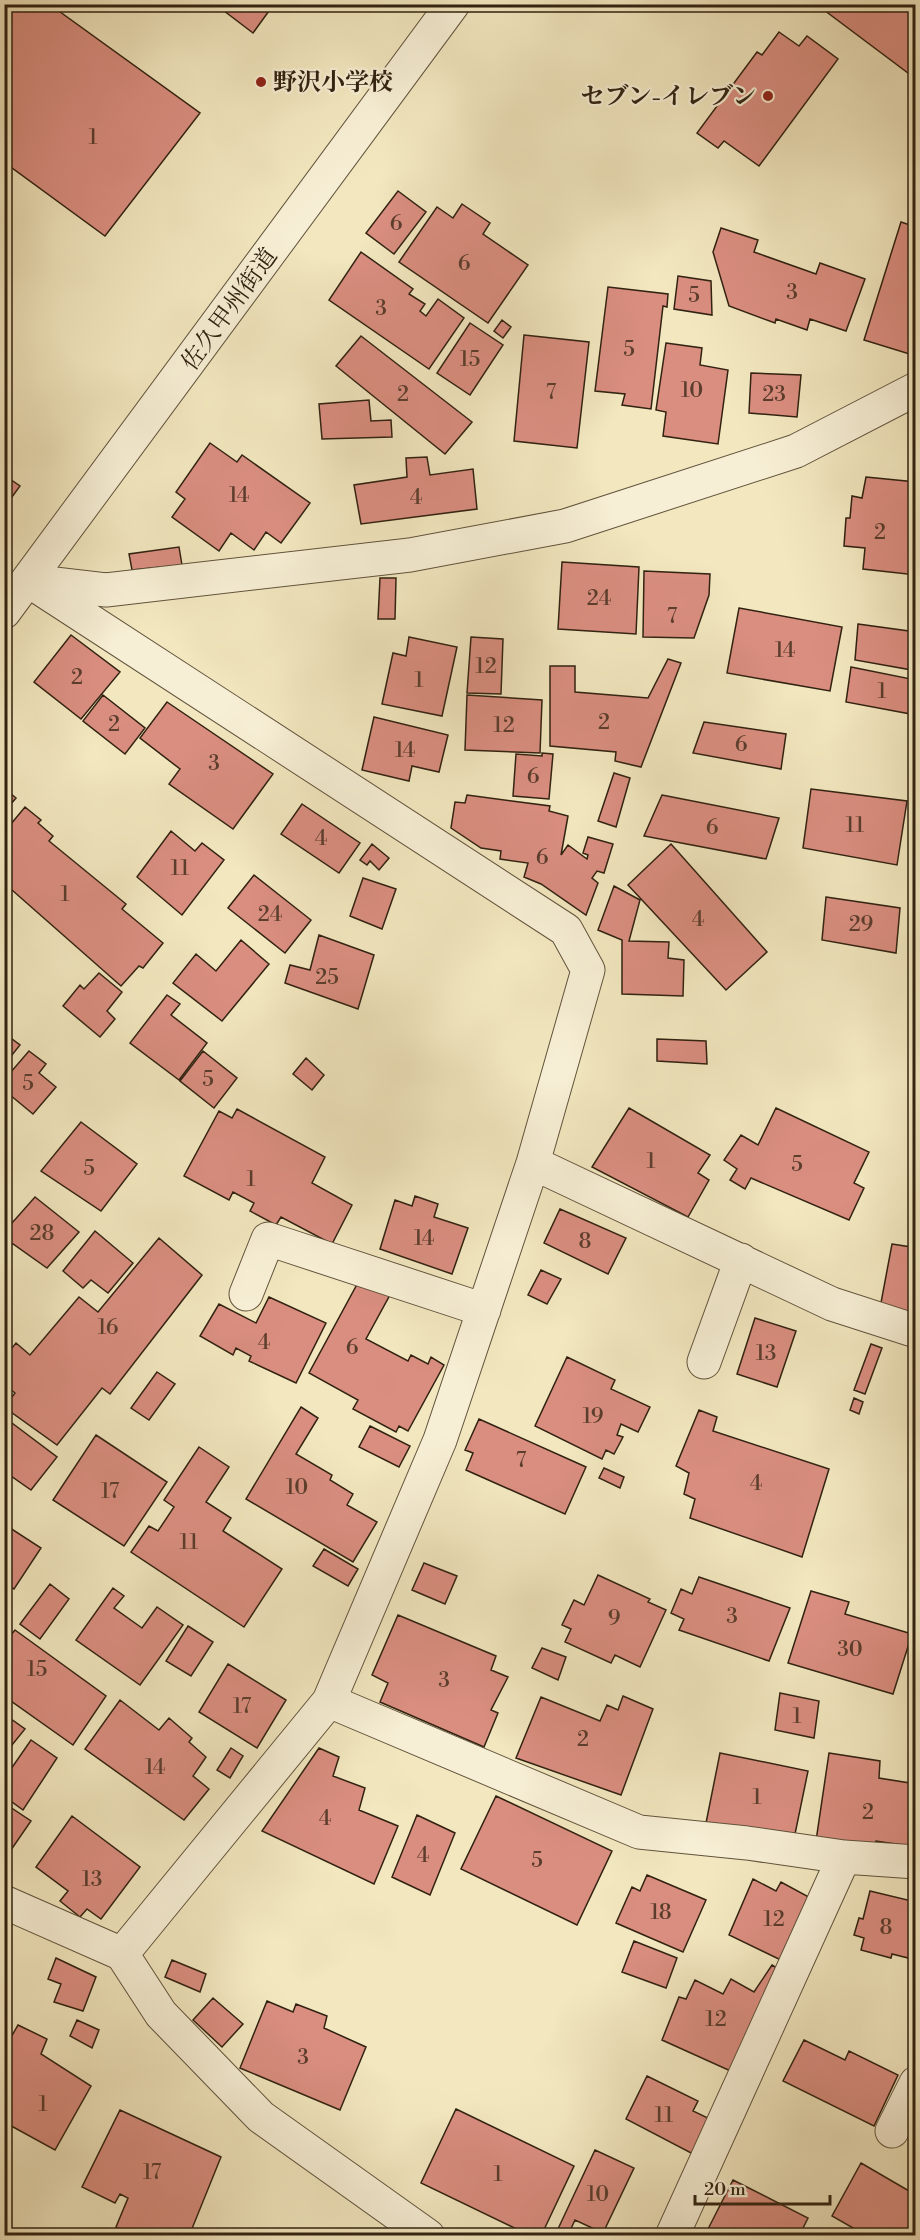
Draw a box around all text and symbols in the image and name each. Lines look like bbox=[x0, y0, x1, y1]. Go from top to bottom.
place label: 野沢小学校 bbox=[273, 68, 393, 98]
marker: 野沢小学校 bbox=[254, 75, 268, 89]
place label: セブン-イレブン bbox=[580, 82, 756, 112]
marker: セブン-イレブン bbox=[761, 89, 775, 103]
house number: 1 bbox=[88, 125, 98, 151]
house number: 6 bbox=[390, 211, 403, 237]
street label: 佐久甲州街道 bbox=[175, 243, 284, 377]
house number: 6 bbox=[458, 251, 471, 277]
house number: 3 bbox=[786, 280, 798, 306]
house number: 5 bbox=[688, 283, 700, 309]
house number: 3 bbox=[375, 296, 387, 322]
house number: 5 bbox=[623, 337, 635, 363]
house number: 15 bbox=[460, 347, 480, 373]
house number: 10 bbox=[681, 378, 703, 404]
house number: 7 bbox=[546, 380, 557, 406]
house number: 2 bbox=[397, 382, 409, 408]
house number: 23 bbox=[762, 382, 786, 408]
house number: 14 bbox=[229, 483, 249, 509]
house number: 4 bbox=[410, 485, 422, 511]
house number: 2 bbox=[874, 520, 886, 546]
house number: 24 bbox=[587, 586, 611, 612]
house number: 7 bbox=[667, 604, 678, 630]
house number: 14 bbox=[775, 638, 795, 664]
house number: 12 bbox=[475, 654, 497, 680]
house number: 2 bbox=[71, 665, 83, 691]
house number: 1 bbox=[414, 668, 424, 694]
house number: 1 bbox=[877, 679, 887, 705]
house number: 2 bbox=[598, 710, 610, 736]
house number: 2 bbox=[108, 712, 120, 738]
house number: 12 bbox=[493, 713, 515, 739]
house number: 6 bbox=[735, 732, 748, 758]
house number: 14 bbox=[395, 738, 415, 764]
house number: 3 bbox=[208, 751, 220, 777]
house number: 6 bbox=[527, 764, 540, 790]
house number: 11 bbox=[846, 813, 864, 839]
house number: 6 bbox=[706, 815, 719, 841]
house number: 4 bbox=[315, 826, 327, 852]
house number: 6 bbox=[536, 845, 549, 871]
house number: 11 bbox=[171, 856, 189, 882]
house number: 1 bbox=[60, 882, 70, 908]
house number: 24 bbox=[258, 902, 282, 928]
house number: 4 bbox=[692, 907, 704, 933]
house number: 29 bbox=[849, 912, 873, 938]
house number: 25 bbox=[315, 965, 339, 991]
house number: 5 bbox=[202, 1067, 214, 1093]
house number: 5 bbox=[22, 1071, 34, 1097]
house number: 1 bbox=[646, 1149, 656, 1175]
house number: 5 bbox=[791, 1152, 803, 1178]
house number: 5 bbox=[83, 1156, 95, 1182]
house number: 1 bbox=[246, 1167, 256, 1193]
house number: 28 bbox=[30, 1221, 54, 1247]
house number: 14 bbox=[414, 1226, 434, 1252]
house number: 8 bbox=[579, 1229, 591, 1255]
house number: 16 bbox=[97, 1315, 119, 1341]
house number: 4 bbox=[258, 1330, 270, 1356]
house number: 6 bbox=[346, 1335, 359, 1361]
house number: 13 bbox=[756, 1341, 776, 1367]
house number: 19 bbox=[582, 1404, 604, 1430]
house number: 7 bbox=[516, 1448, 527, 1474]
house number: 4 bbox=[750, 1471, 762, 1497]
house number: 10 bbox=[286, 1475, 308, 1501]
house number: 17 bbox=[101, 1479, 120, 1505]
house number: 11 bbox=[180, 1530, 198, 1556]
house number: 3 bbox=[726, 1604, 738, 1630]
house number: 9 bbox=[608, 1606, 620, 1632]
house number: 30 bbox=[837, 1637, 863, 1663]
house number: 15 bbox=[27, 1657, 47, 1683]
house number: 3 bbox=[438, 1668, 450, 1694]
house number: 17 bbox=[233, 1694, 252, 1720]
house number: 1 bbox=[792, 1704, 802, 1730]
house number: 2 bbox=[577, 1727, 589, 1753]
house number: 14 bbox=[145, 1755, 165, 1781]
house number: 1 bbox=[752, 1785, 762, 1811]
house number: 2 bbox=[862, 1800, 874, 1826]
house number: 4 bbox=[319, 1806, 331, 1832]
house number: 4 bbox=[417, 1843, 429, 1869]
house number: 5 bbox=[531, 1848, 543, 1874]
house number: 13 bbox=[82, 1867, 102, 1893]
house number: 18 bbox=[650, 1900, 672, 1926]
house number: 12 bbox=[763, 1907, 785, 1933]
house number: 8 bbox=[880, 1915, 892, 1941]
house number: 12 bbox=[705, 2007, 727, 2033]
house number: 3 bbox=[297, 2045, 309, 2071]
house number: 1 bbox=[38, 2092, 48, 2118]
house number: 11 bbox=[655, 2103, 673, 2129]
house number: 17 bbox=[143, 2160, 162, 2186]
house number: 1 bbox=[493, 2162, 503, 2188]
scale bar bbox=[695, 2168, 830, 2206]
text: 20 m bbox=[704, 2178, 746, 2201]
house number: 10 bbox=[587, 2182, 609, 2208]

